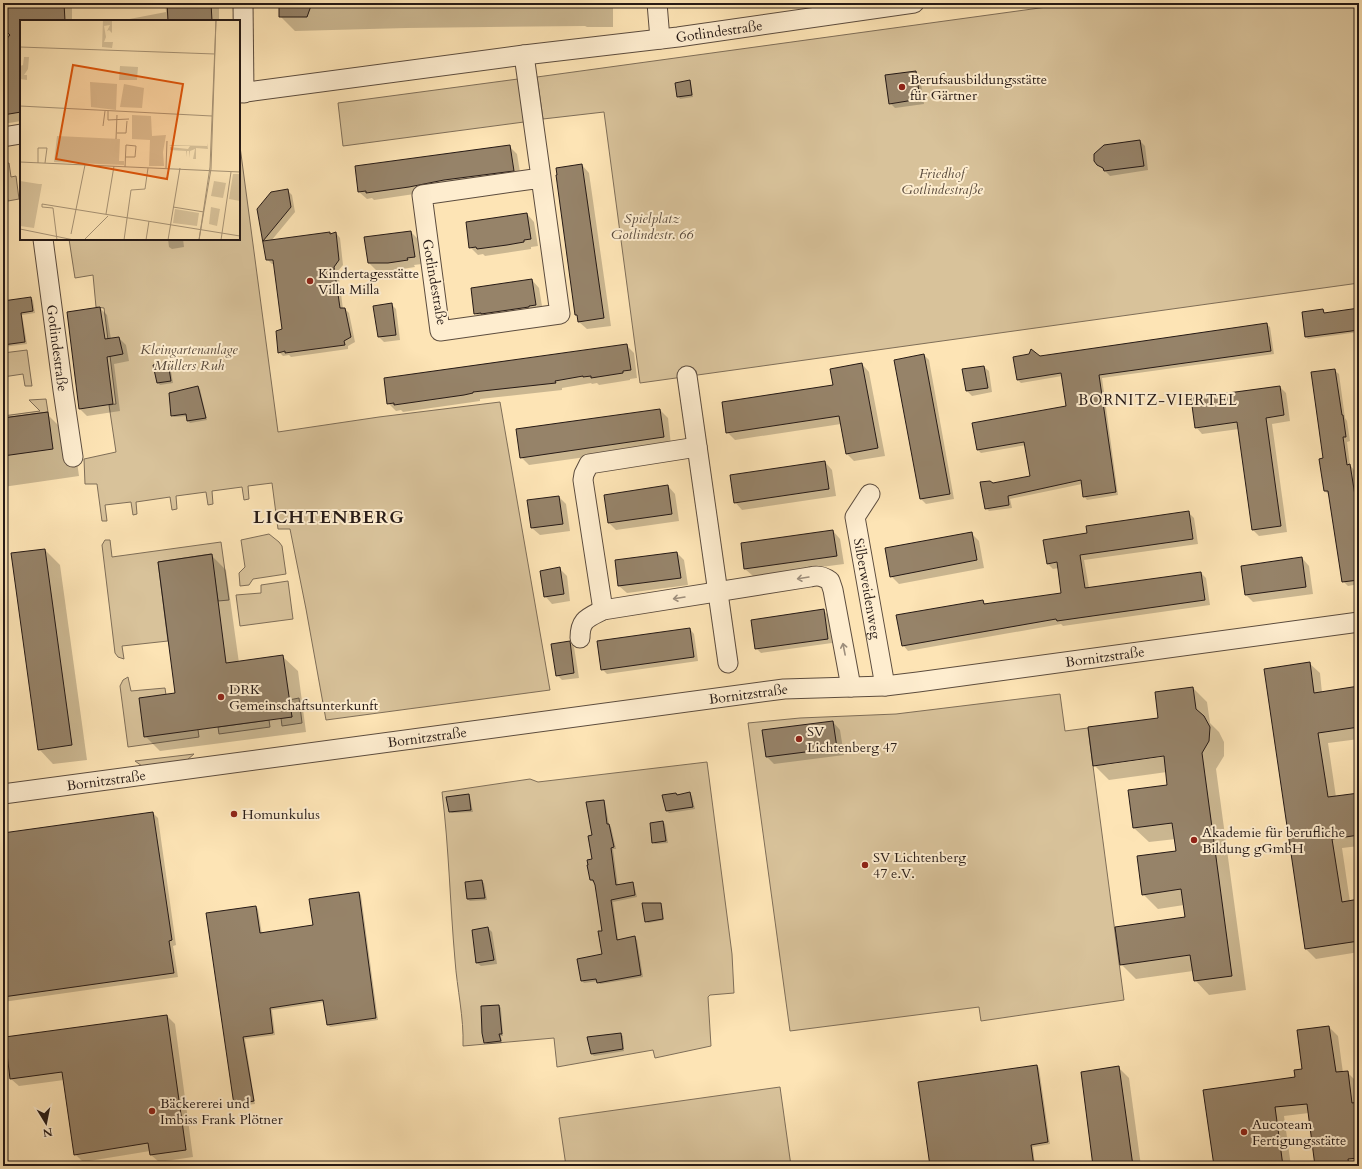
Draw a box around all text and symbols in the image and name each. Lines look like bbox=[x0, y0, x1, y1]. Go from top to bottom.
street label: Gotlindestraße bbox=[674, 16, 764, 47]
inset map bbox=[20, 20, 240, 240]
place label: Berufsausbildungsstätte für Gärtner bbox=[910, 70, 1047, 105]
marker: Berufsausbildungsstätte für Gärtner bbox=[897, 82, 907, 92]
park label: Friedhof Gotlindestraße bbox=[901, 164, 983, 199]
park label: Spielplatz Gotlindestr. 66 bbox=[611, 209, 695, 244]
street label: Gotlindestraße bbox=[418, 237, 451, 327]
place label: Kindertagesstätte Villa Milla bbox=[318, 264, 419, 299]
marker: Kindertagesstätte Villa Milla bbox=[305, 276, 315, 286]
street label: Gotlindestraße bbox=[42, 304, 72, 393]
park label: Kleingartenanlage Müllers Ruh bbox=[140, 340, 238, 375]
district label: BORNITZ-VIERTEL bbox=[1078, 390, 1238, 410]
district label: LICHTENBERG bbox=[253, 505, 405, 530]
street label: Silberweidenweg bbox=[849, 537, 886, 641]
one-way arrow bbox=[797, 574, 810, 582]
one-way arrow bbox=[673, 594, 686, 602]
one-way arrow bbox=[840, 642, 848, 655]
street label: Bornitzstraße bbox=[1064, 642, 1146, 672]
place label: DRK Gemeinschaftsunterkunft bbox=[229, 680, 379, 715]
street label: Bornitzstraße bbox=[708, 680, 788, 709]
marker: DRK Gemeinschaftsunterkunft bbox=[216, 692, 226, 702]
place label: SV Lichtenberg 47 bbox=[807, 722, 897, 757]
street label: Bornitzstraße bbox=[386, 723, 468, 752]
marker: SV Lichtenberg 47 bbox=[794, 734, 804, 744]
street label: Bornitzstraße bbox=[65, 766, 147, 795]
place label: Homunkulus bbox=[242, 805, 320, 824]
marker: Homunkulus bbox=[229, 809, 239, 819]
place label: Akademie für berufliche Bildung gGmbH bbox=[1202, 823, 1345, 858]
marker: Akademie für berufliche Bildung gGmbH bbox=[1189, 835, 1199, 845]
place label: SV Lichtenberg 47 e.V. bbox=[873, 848, 966, 883]
marker: SV Lichtenberg 47 e.V. bbox=[860, 860, 870, 870]
place label: Bäckererei und Imbiss Frank Plötner bbox=[160, 1094, 284, 1129]
north arrow bbox=[26, 1103, 66, 1143]
marker: Bäckererei und Imbiss Frank Plötner bbox=[147, 1106, 157, 1116]
place label: Aucoteam Fertigungsstätte bbox=[1252, 1115, 1346, 1150]
text: N bbox=[41, 1124, 54, 1141]
marker: Aucoteam Fertigungsstätte bbox=[1239, 1127, 1249, 1137]

